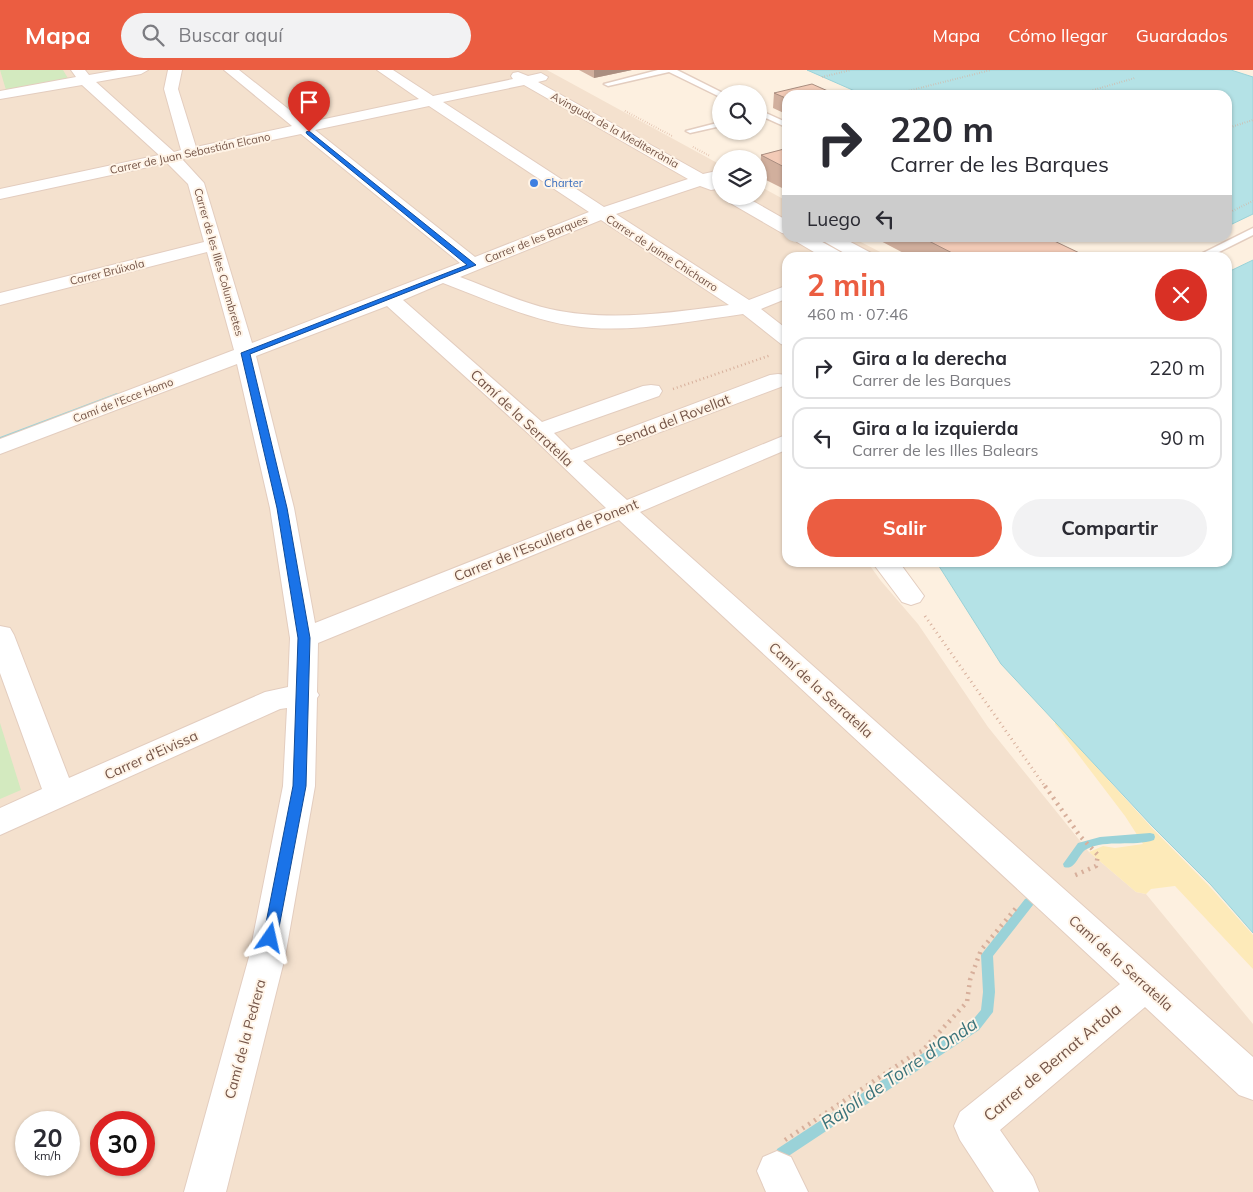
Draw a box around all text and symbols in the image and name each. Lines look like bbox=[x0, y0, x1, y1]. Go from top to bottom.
search box bbox=[121, 13, 471, 58]
text: Mapa bbox=[25, 20, 91, 50]
icon: search bbox=[139, 21, 167, 49]
text: Buscar aquí bbox=[179, 23, 283, 47]
text: Mapa bbox=[932, 24, 980, 47]
text: Cómo llegar bbox=[1008, 24, 1108, 47]
text: Guardados bbox=[1136, 24, 1228, 47]
pin bbox=[288, 81, 330, 132]
map controls bbox=[712, 85, 767, 205]
button: search bbox=[712, 85, 767, 140]
icon: arrive bbox=[295, 88, 323, 116]
street label: Avinguda de la Mediterrània bbox=[549, 89, 681, 171]
text: 220 m bbox=[890, 107, 994, 151]
icon: right bbox=[807, 110, 872, 175]
street label: Carrer de Juan Sebastián Elcano bbox=[108, 129, 272, 177]
button: layers bbox=[712, 150, 767, 205]
text: Carrer de les Barques bbox=[890, 150, 1109, 178]
place label: Charter bbox=[544, 176, 583, 190]
marker: Charter bbox=[528, 177, 540, 189]
street label: Carrer de les Illes Columbretes bbox=[191, 186, 247, 338]
icon: left bbox=[871, 205, 899, 233]
text: Luego bbox=[807, 207, 861, 231]
street label: Carrer de les Barques bbox=[483, 212, 589, 266]
street label: Carrer de Jaime Chicharro bbox=[603, 212, 721, 294]
street label: Carrer Brúixola bbox=[68, 256, 146, 288]
text: 2 min bbox=[807, 266, 886, 304]
button: close bbox=[1155, 269, 1207, 321]
text: 460 m · 07:46 bbox=[807, 304, 908, 324]
text: Gira a la derecha bbox=[852, 346, 1007, 370]
icon: right bbox=[809, 354, 837, 382]
text: 220 m bbox=[1149, 356, 1205, 380]
street label: Camí de la Serratella bbox=[467, 366, 577, 470]
text: Carrer de les Barques bbox=[852, 370, 1011, 390]
street label: Camí de l'Ecce Homo bbox=[71, 374, 175, 426]
street label: Senda del Rovellat bbox=[614, 390, 732, 450]
text: Gira a la izquierda bbox=[852, 416, 1018, 440]
icon: left bbox=[809, 424, 837, 452]
text: 90 m bbox=[1161, 426, 1205, 450]
text: Carrer de les Illes Balears bbox=[852, 440, 1038, 460]
street label: Carrer de l'Escullera de Ponent bbox=[451, 495, 641, 585]
button: Salir bbox=[807, 499, 1002, 557]
button: Compartir bbox=[1012, 499, 1207, 557]
street label: Camí de la Serratella bbox=[765, 638, 877, 742]
street label: Carrer d'Eivissa bbox=[102, 726, 200, 784]
position arrow bbox=[243, 911, 295, 963]
street label: Camí de la Serratella bbox=[1065, 911, 1177, 1015]
street label: Camí de la Pedrera bbox=[220, 977, 270, 1101]
street label: Carrer de Bernat Artola bbox=[979, 999, 1125, 1125]
water label: Rajolí de Torre d'Onda bbox=[816, 1012, 982, 1134]
speed limit sign: 30 bbox=[90, 1111, 155, 1176]
text: 20 bbox=[32, 1122, 63, 1153]
text: km/h bbox=[34, 1148, 61, 1163]

